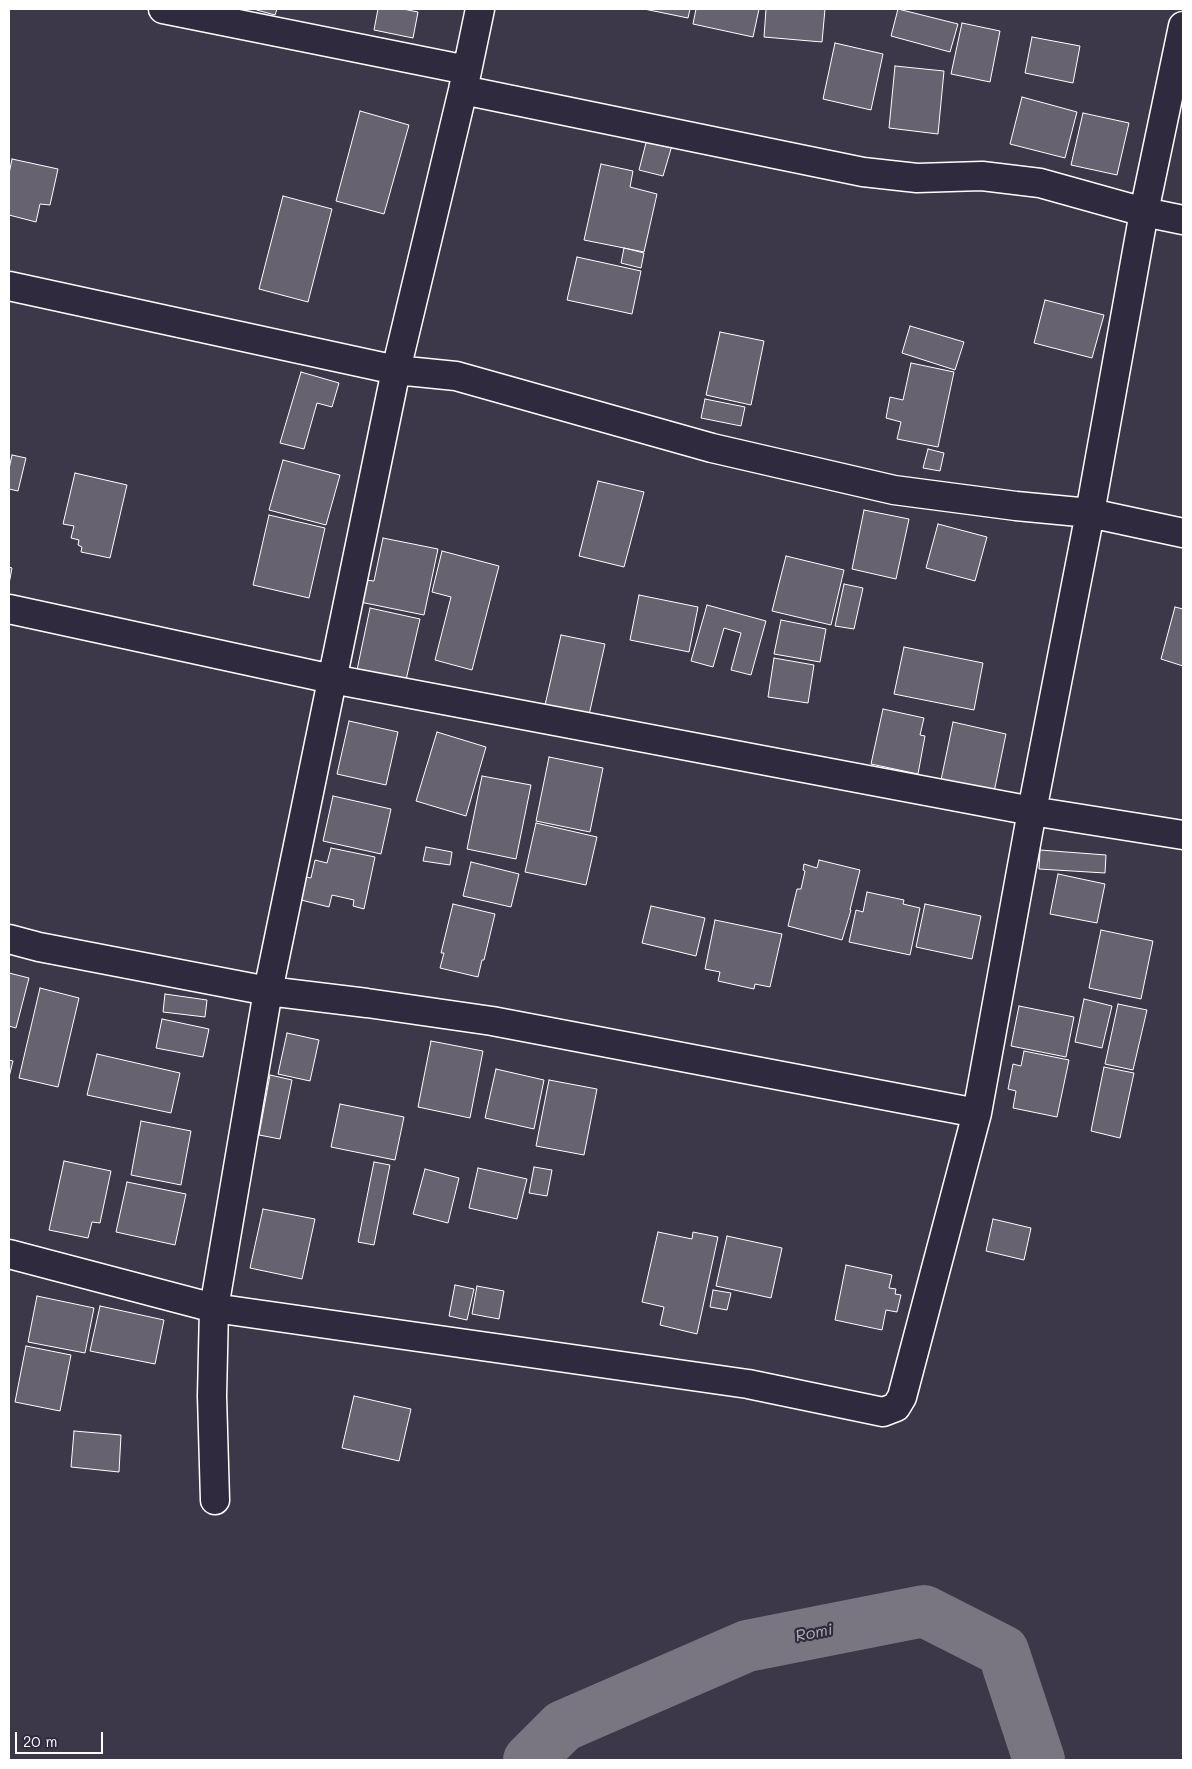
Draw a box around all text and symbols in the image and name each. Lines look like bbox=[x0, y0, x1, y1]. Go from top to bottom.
water label: Romi bbox=[794, 1620, 834, 1646]
scale bar bbox=[18, 1722, 105, 1754]
text: 20 m bbox=[23, 1731, 57, 1751]

